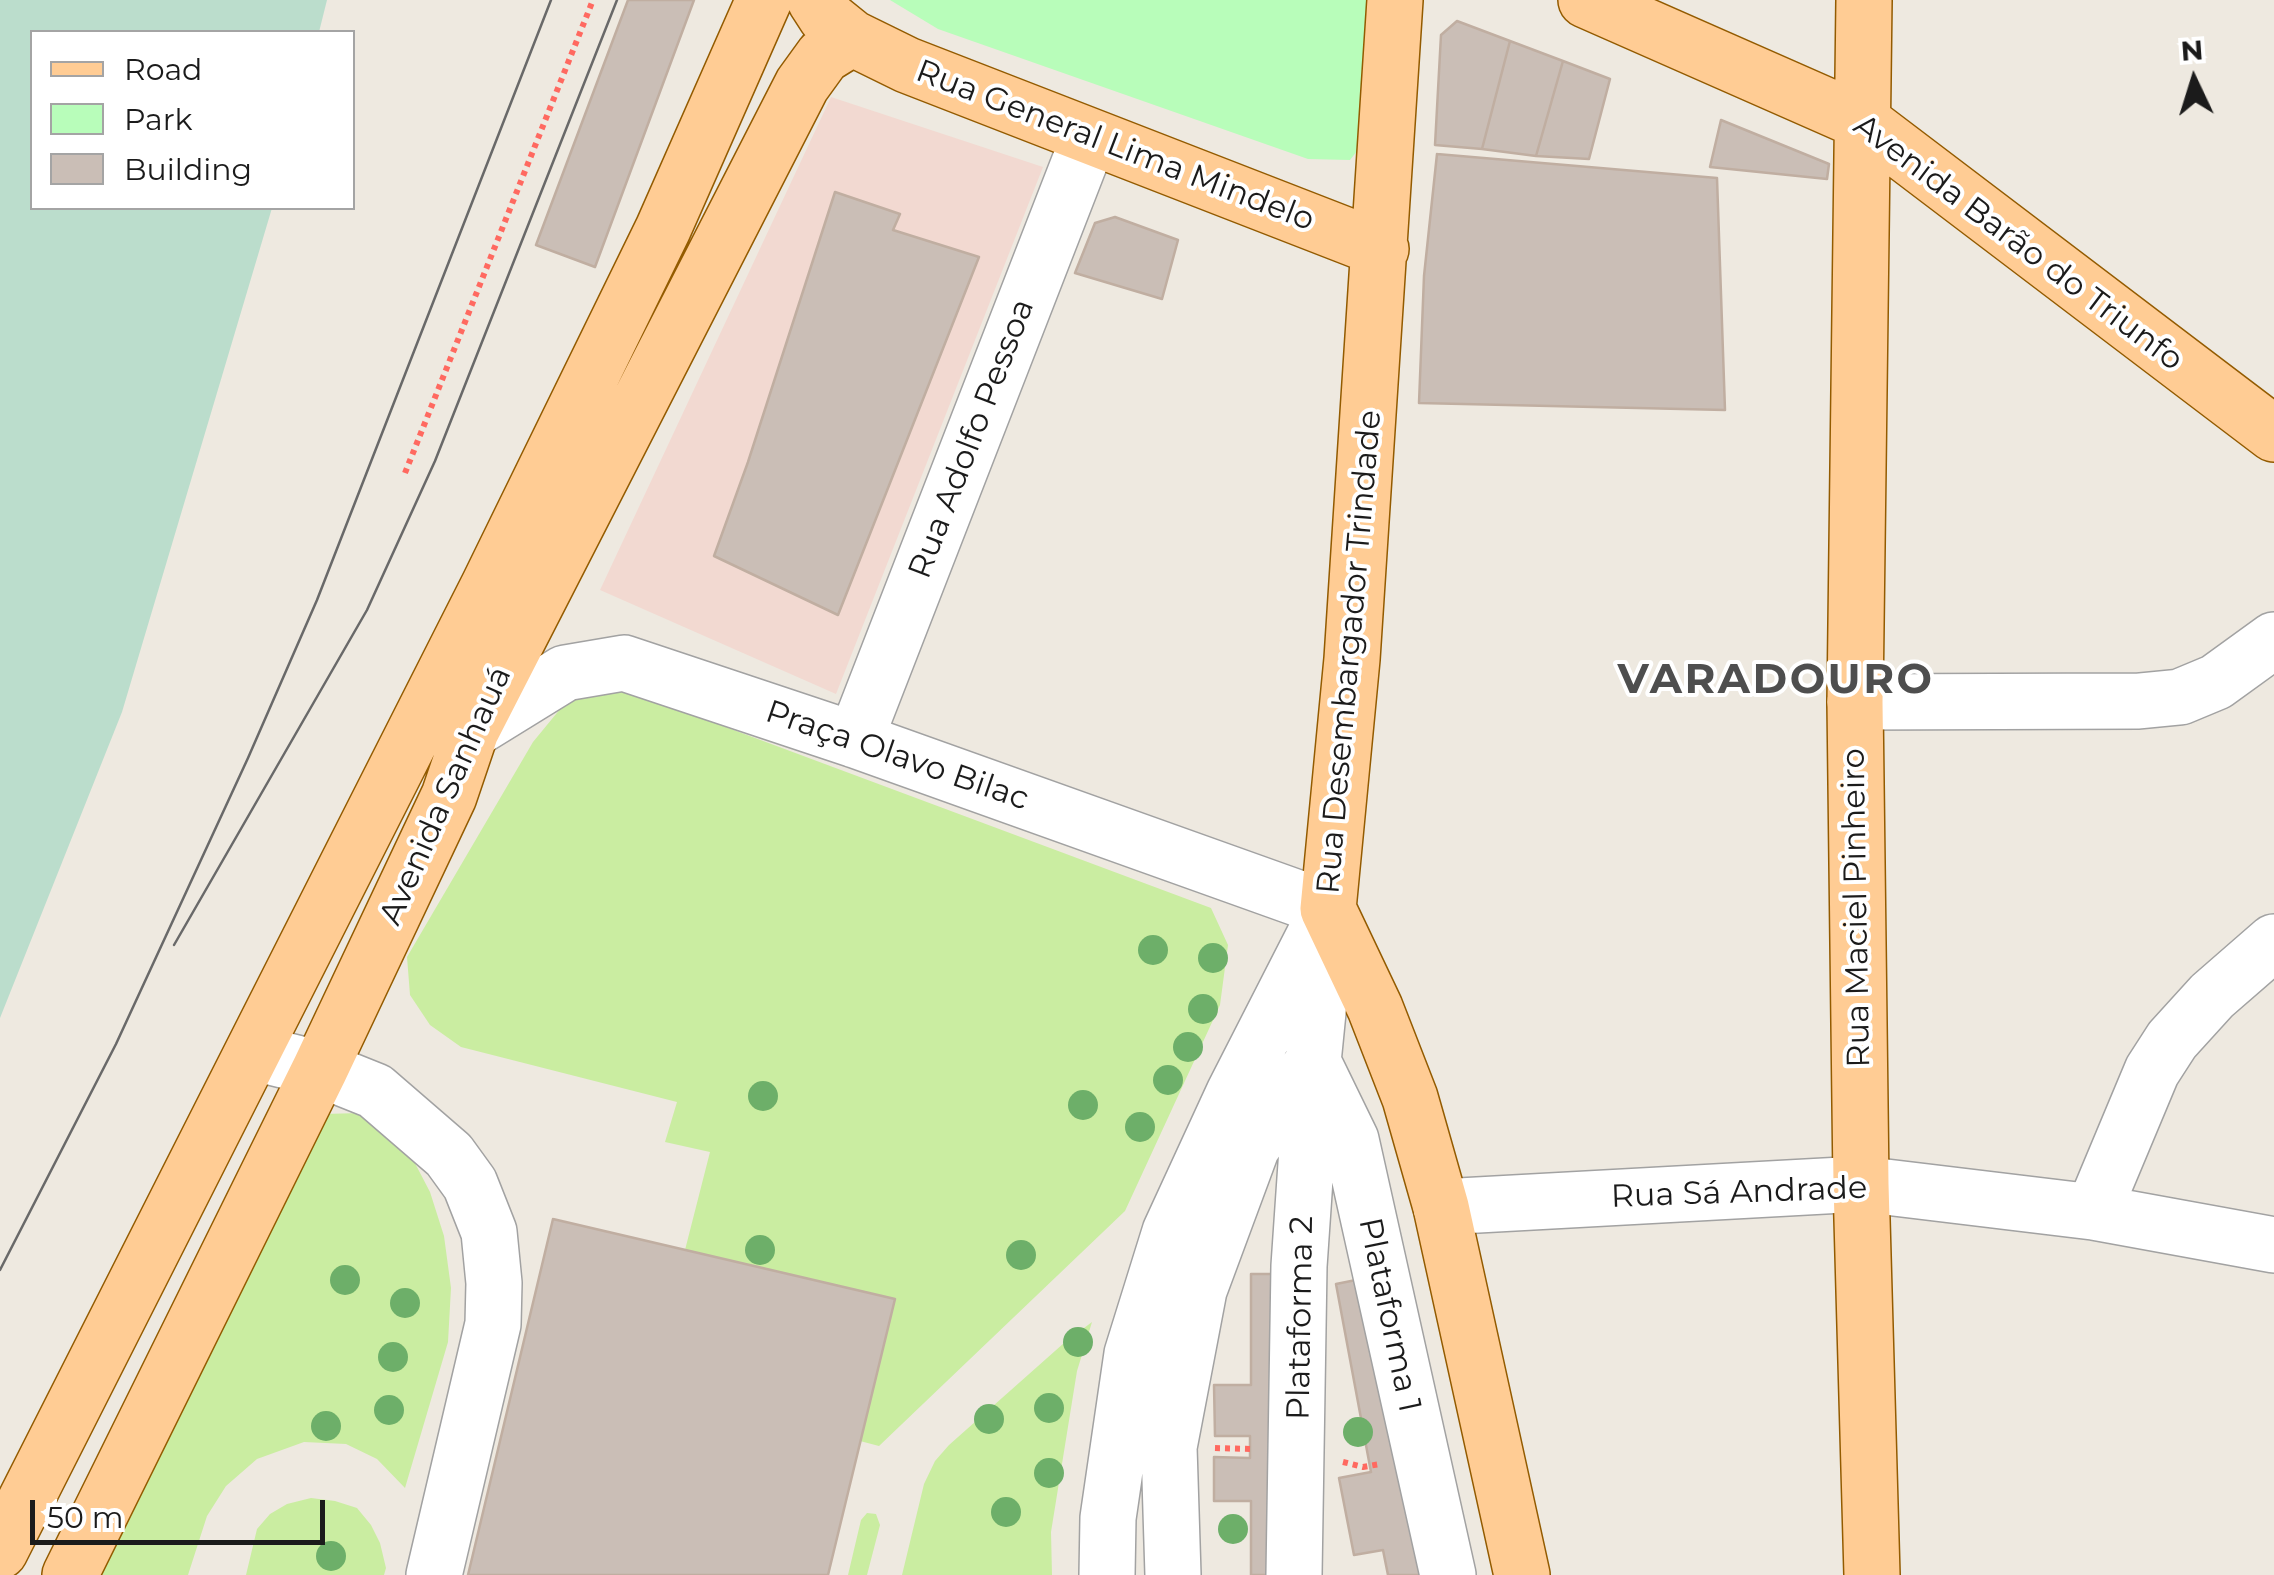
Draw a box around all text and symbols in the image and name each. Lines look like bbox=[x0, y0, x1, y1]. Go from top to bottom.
legend bbox=[30, 30, 355, 210]
north arrow bbox=[2144, 30, 2244, 130]
text: N bbox=[2179, 32, 2204, 68]
text: Road bbox=[124, 51, 202, 88]
street label: Rua General Lima Mindelo bbox=[910, 52, 1320, 240]
text: Park bbox=[124, 101, 193, 138]
street label: Avenida Barão do Triunfo bbox=[1846, 107, 2190, 379]
text: Building bbox=[124, 151, 252, 188]
street label: Rua Adolfo Pessoa bbox=[901, 294, 1043, 584]
street label: Rua Desembargador Trindade bbox=[1310, 408, 1390, 896]
district label: VARADOURO bbox=[1618, 656, 1934, 706]
street label: Avenida Sanhauá bbox=[372, 661, 520, 931]
street label: Praça Olavo Bilac bbox=[760, 693, 1034, 819]
street label: Rua Maciel Pinheiro bbox=[1835, 748, 1879, 1068]
street label: Rua Sá Andrade bbox=[1610, 1169, 1868, 1217]
street label: Plataforma 1 bbox=[1350, 1214, 1428, 1416]
street label: Plataforma 2 bbox=[1280, 1216, 1322, 1420]
scale bar bbox=[35, 1480, 330, 1542]
text: 50 m bbox=[47, 1499, 124, 1536]

